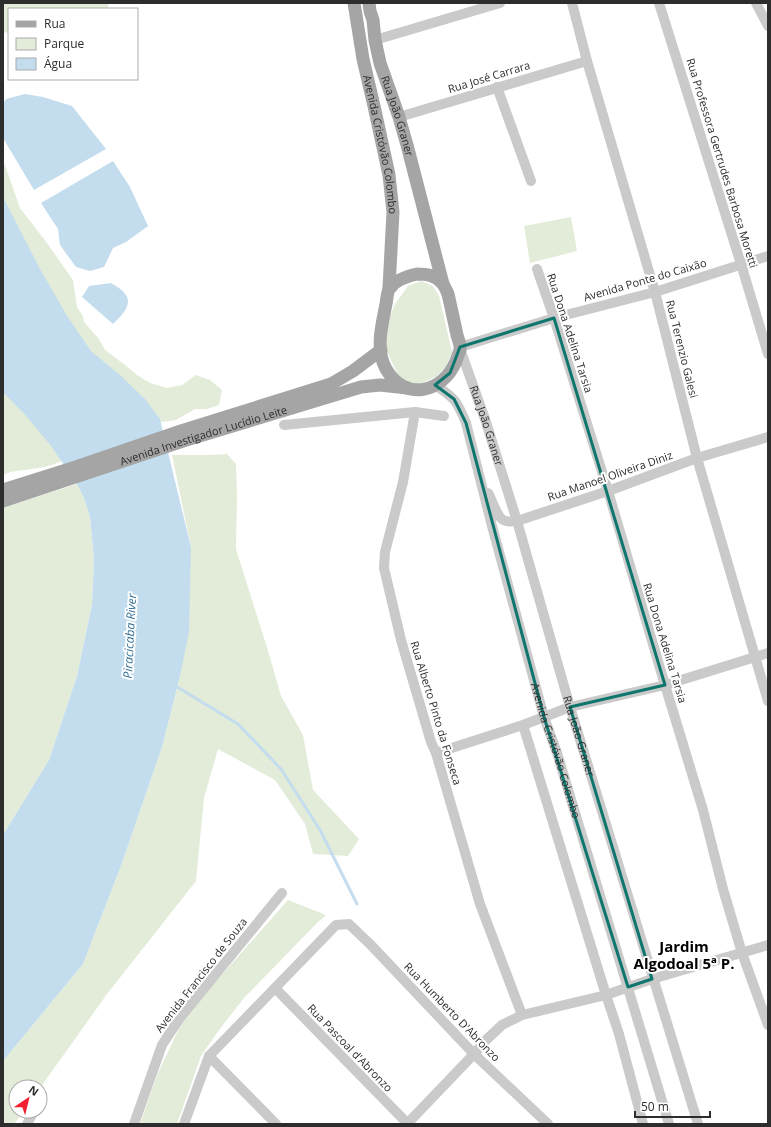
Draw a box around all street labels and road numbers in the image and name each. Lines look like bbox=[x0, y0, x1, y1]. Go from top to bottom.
street label: Rua Professora Gertrudes Barbosa Moretti bbox=[683, 56, 762, 270]
street label: Rua José Carrara bbox=[446, 57, 532, 96]
street label: Avenida Cristóvão Colombo bbox=[360, 73, 401, 215]
street label: Rua João Graner bbox=[378, 73, 418, 158]
street label: Avenida Ponte do Caixão bbox=[582, 255, 708, 304]
street label: Rua Dona Adelina Tarsia bbox=[544, 271, 597, 394]
street label: Rua Terenzio Galesi bbox=[663, 298, 702, 400]
street label: Rua João Graner bbox=[467, 383, 507, 468]
street label: Avenida Investigador Lucídio Leite bbox=[118, 402, 289, 469]
street label: Rua Manoel Oliveira Diniz bbox=[545, 447, 674, 504]
street label: Rua Dona Adelina Tarsia bbox=[640, 581, 691, 705]
street label: Rua Alberto Pinto da Fonseca bbox=[407, 639, 466, 787]
street label: Avenida Cristóvão Colombo bbox=[528, 681, 584, 820]
street label: Rua João Graner bbox=[560, 694, 599, 779]
street label: Avenida Francisco de Souza bbox=[151, 914, 250, 1035]
street label: Rua Humberto D'Abronzo bbox=[401, 959, 504, 1065]
street label: Rua Pascoal d'Abronzo bbox=[304, 1001, 397, 1095]

